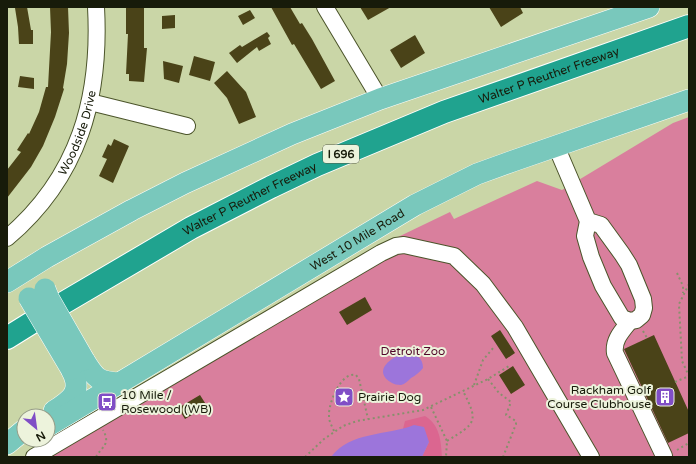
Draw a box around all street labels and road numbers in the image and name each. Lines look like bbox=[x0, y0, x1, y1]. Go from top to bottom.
street label: Walter P Reuther Freeway bbox=[477, 44, 622, 106]
street label: Woodside Drive bbox=[55, 89, 99, 178]
road number: I 696 bbox=[323, 145, 359, 163]
street label: Walter P Reuther Freeway bbox=[180, 159, 319, 238]
street label: West 10 Mile Road bbox=[308, 206, 407, 274]

